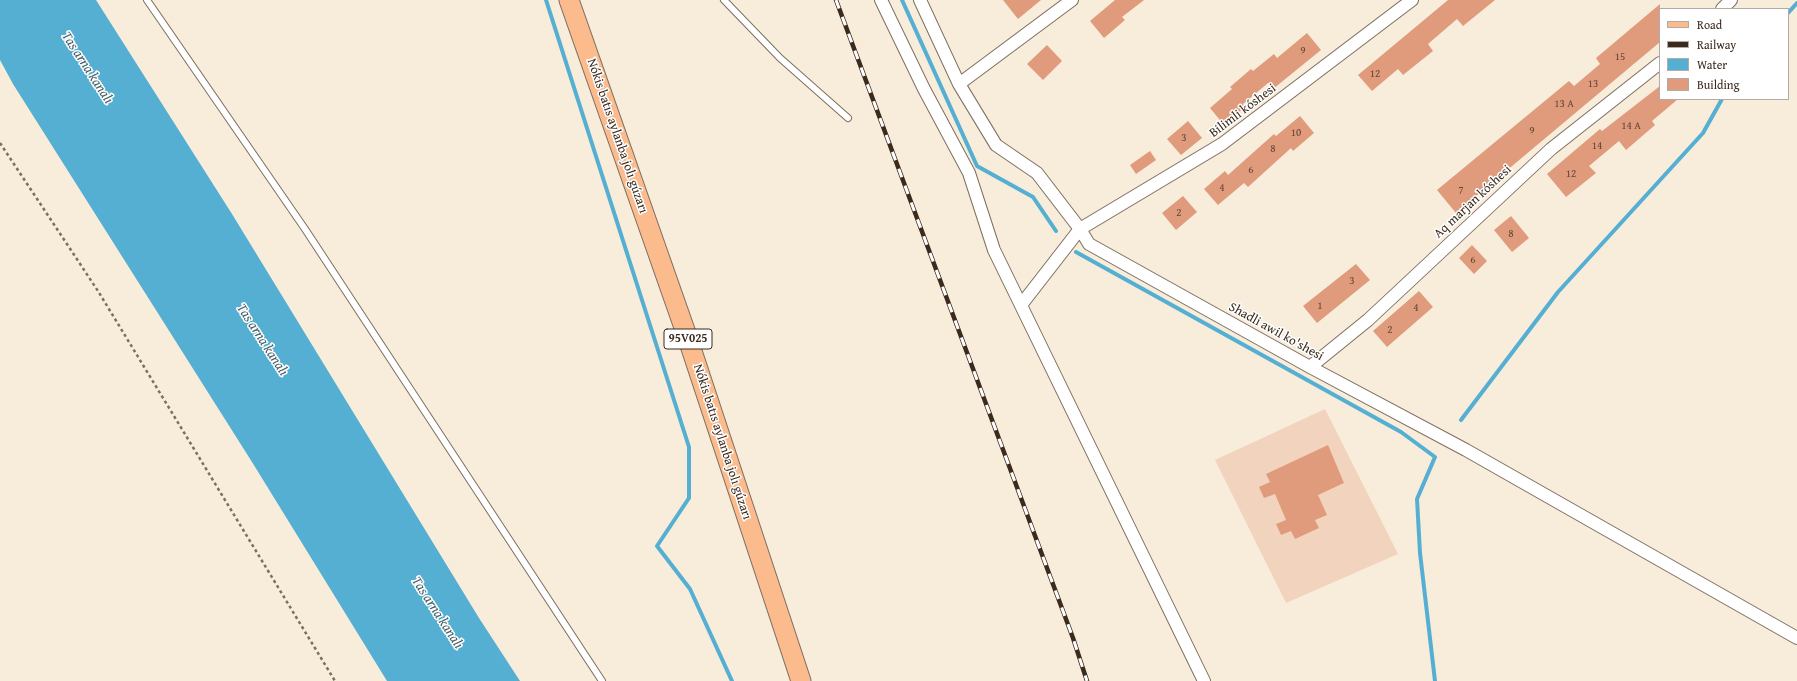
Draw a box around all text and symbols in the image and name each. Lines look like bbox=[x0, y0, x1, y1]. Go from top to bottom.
legend bbox=[1659, 8, 1789, 100]
text: Road bbox=[1697, 16, 1722, 33]
water label: Tas arna kanalı bbox=[57, 29, 117, 107]
text: Railway bbox=[1697, 36, 1736, 53]
house number: 9 bbox=[1300, 44, 1306, 58]
house number: 15 bbox=[1615, 50, 1625, 64]
text: Water bbox=[1697, 56, 1727, 73]
street label: Nókis batıs aylanba jolı gúzarı bbox=[583, 57, 651, 215]
house number: 12 bbox=[1370, 67, 1380, 81]
text: Building bbox=[1697, 76, 1740, 93]
house number: 13 bbox=[1588, 77, 1598, 91]
street label: Bilimli kóshesi bbox=[1206, 81, 1280, 141]
house number: 13 А bbox=[1554, 97, 1574, 111]
house number: 14 А bbox=[1621, 119, 1641, 133]
house number: 9 bbox=[1529, 124, 1535, 138]
house number: 10 bbox=[1291, 126, 1301, 140]
house number: 3 bbox=[1181, 131, 1187, 145]
house number: 14 bbox=[1592, 139, 1602, 153]
house number: 8 bbox=[1270, 142, 1276, 156]
street label: Aq marjan kóshesi bbox=[1431, 162, 1515, 242]
house number: 6 bbox=[1248, 163, 1254, 177]
house number: 12 bbox=[1566, 167, 1576, 181]
house number: 4 bbox=[1219, 181, 1225, 195]
house number: 7 bbox=[1458, 183, 1464, 197]
house number: 2 bbox=[1176, 206, 1182, 220]
house number: 8 bbox=[1508, 227, 1514, 241]
house number: 6 bbox=[1470, 253, 1476, 267]
house number: 3 bbox=[1349, 274, 1355, 288]
house number: 1 bbox=[1317, 299, 1323, 313]
street label: Shadli awil ko'shesi bbox=[1226, 300, 1326, 364]
water label: Tas arna kanalı bbox=[232, 301, 292, 379]
house number: 4 bbox=[1413, 301, 1419, 315]
house number: 2 bbox=[1387, 323, 1393, 337]
road number: 95V025 bbox=[664, 329, 712, 349]
street label: Nókis batıs aylanba jolı gúzarı bbox=[689, 362, 755, 522]
water label: Tas arna kanalı bbox=[407, 574, 467, 652]

